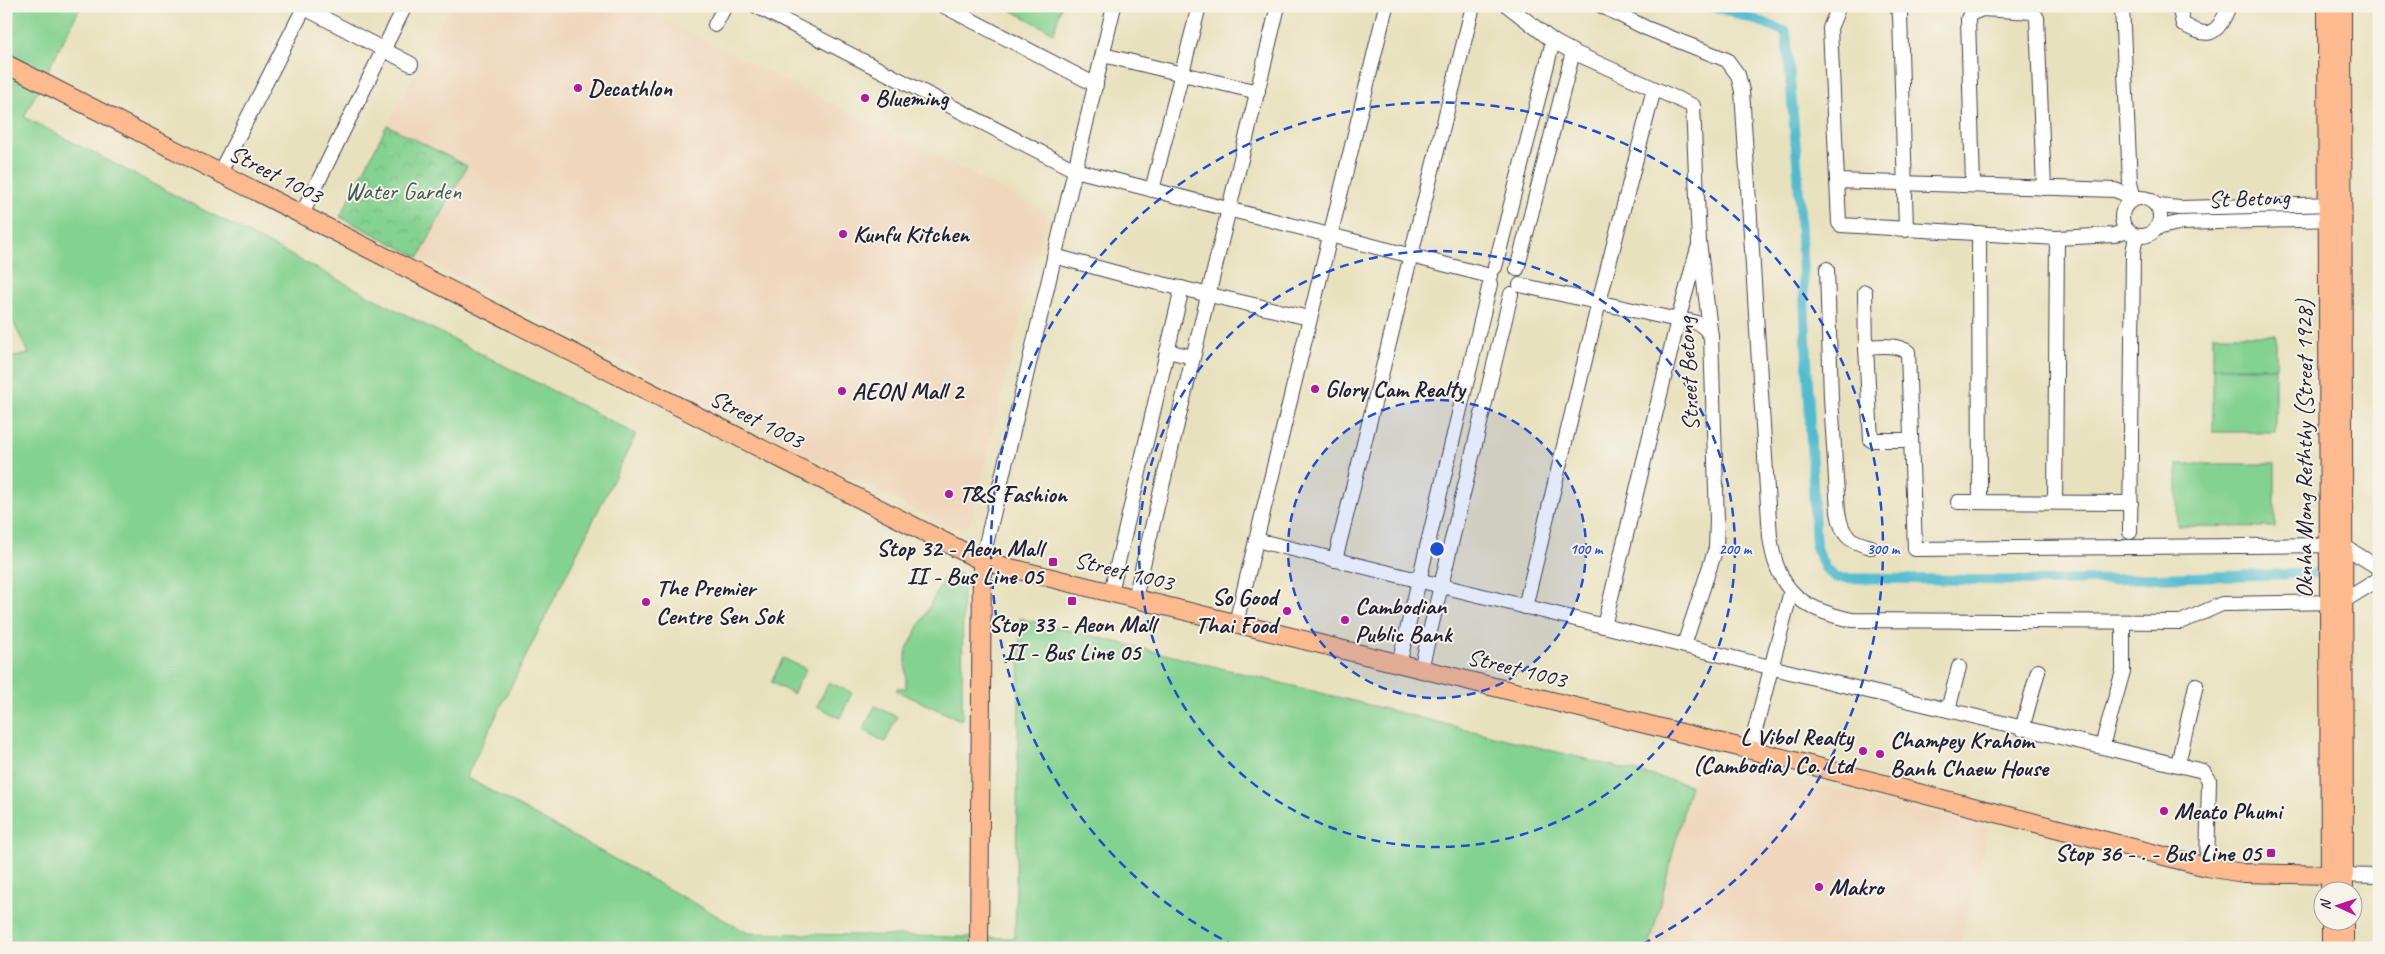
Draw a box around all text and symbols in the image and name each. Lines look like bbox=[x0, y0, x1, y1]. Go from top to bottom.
place label: Decathlon bbox=[588, 73, 673, 103]
marker: Decathlon bbox=[572, 82, 584, 94]
place label: Blueming bbox=[875, 83, 950, 113]
marker: Blueming bbox=[859, 92, 871, 104]
street label: Street 1003 bbox=[224, 138, 330, 211]
park label: Water Garden bbox=[345, 176, 461, 206]
street label: St Betong bbox=[2208, 182, 2292, 214]
place label: Kunfu Kitchen bbox=[853, 219, 971, 249]
marker: Kunfu Kitchen bbox=[837, 228, 849, 240]
street label: Oknha Mong Reththy (Street 1928) bbox=[2289, 299, 2319, 598]
street label: Street Betong bbox=[1670, 315, 1706, 432]
place label: Glory Cam Realty bbox=[1325, 374, 1467, 404]
place label: AEON Mall 2 bbox=[852, 376, 965, 406]
street label: Street 1003 bbox=[705, 383, 811, 456]
marker: Glory Cam Realty bbox=[1309, 383, 1321, 395]
marker: AEON Mall 2 bbox=[836, 385, 848, 397]
place label: T&S Fashion bbox=[959, 479, 1069, 509]
marker: T&S Fashion bbox=[943, 488, 955, 500]
place label: Stop 32 - Aeon Mall II - Bus Line 05 bbox=[876, 533, 1048, 591]
centre of rings bbox=[1428, 540, 1446, 558]
text: 100 m bbox=[1570, 540, 1604, 559]
text: 200 m bbox=[1719, 540, 1753, 559]
text: 300 m bbox=[1867, 540, 1901, 559]
street label: Street 1003 bbox=[1071, 544, 1179, 598]
marker: Stop 32 - Aeon Mall II - Bus Line 05 bbox=[1047, 556, 1059, 568]
place label: The Premier Centre Sen Sok bbox=[656, 573, 785, 631]
place label: So Good Thai Food bbox=[1195, 582, 1281, 640]
place label: Cambodian Public Bank bbox=[1355, 591, 1453, 649]
marker: Stop 33 - Aeon Mall II - Bus Line 05 bbox=[1066, 595, 1078, 607]
marker: The Premier Centre Sen Sok bbox=[640, 596, 652, 608]
marker: So Good Thai Food bbox=[1281, 605, 1293, 617]
place label: Stop 33 - Aeon Mall II - Bus Line 05 bbox=[989, 609, 1160, 667]
marker: Cambodian Public Bank bbox=[1339, 614, 1351, 626]
street label: Street 1003 bbox=[1464, 641, 1572, 695]
place label: L Vibol Realty (Cambodia) Co. Ltd bbox=[1693, 722, 1857, 780]
place label: Champey Krahom Banh Chaew House bbox=[1890, 725, 2050, 783]
marker: L Vibol Realty (Cambodia) Co. Ltd bbox=[1857, 745, 1869, 757]
marker: Champey Krahom Banh Chaew House bbox=[1874, 748, 1886, 760]
place label: Meato Phumi bbox=[2174, 796, 2285, 826]
marker: Meato Phumi bbox=[2158, 805, 2170, 817]
place label: Stop 36 - . - Bus Line 05 bbox=[2055, 838, 2264, 868]
marker: Stop 36 - . - Bus Line 05 bbox=[2265, 847, 2277, 859]
place label: Makro bbox=[1829, 872, 1886, 902]
marker: Makro bbox=[1813, 881, 1825, 893]
north arrow bbox=[2312, 882, 2362, 932]
text: N bbox=[2317, 898, 2334, 910]

